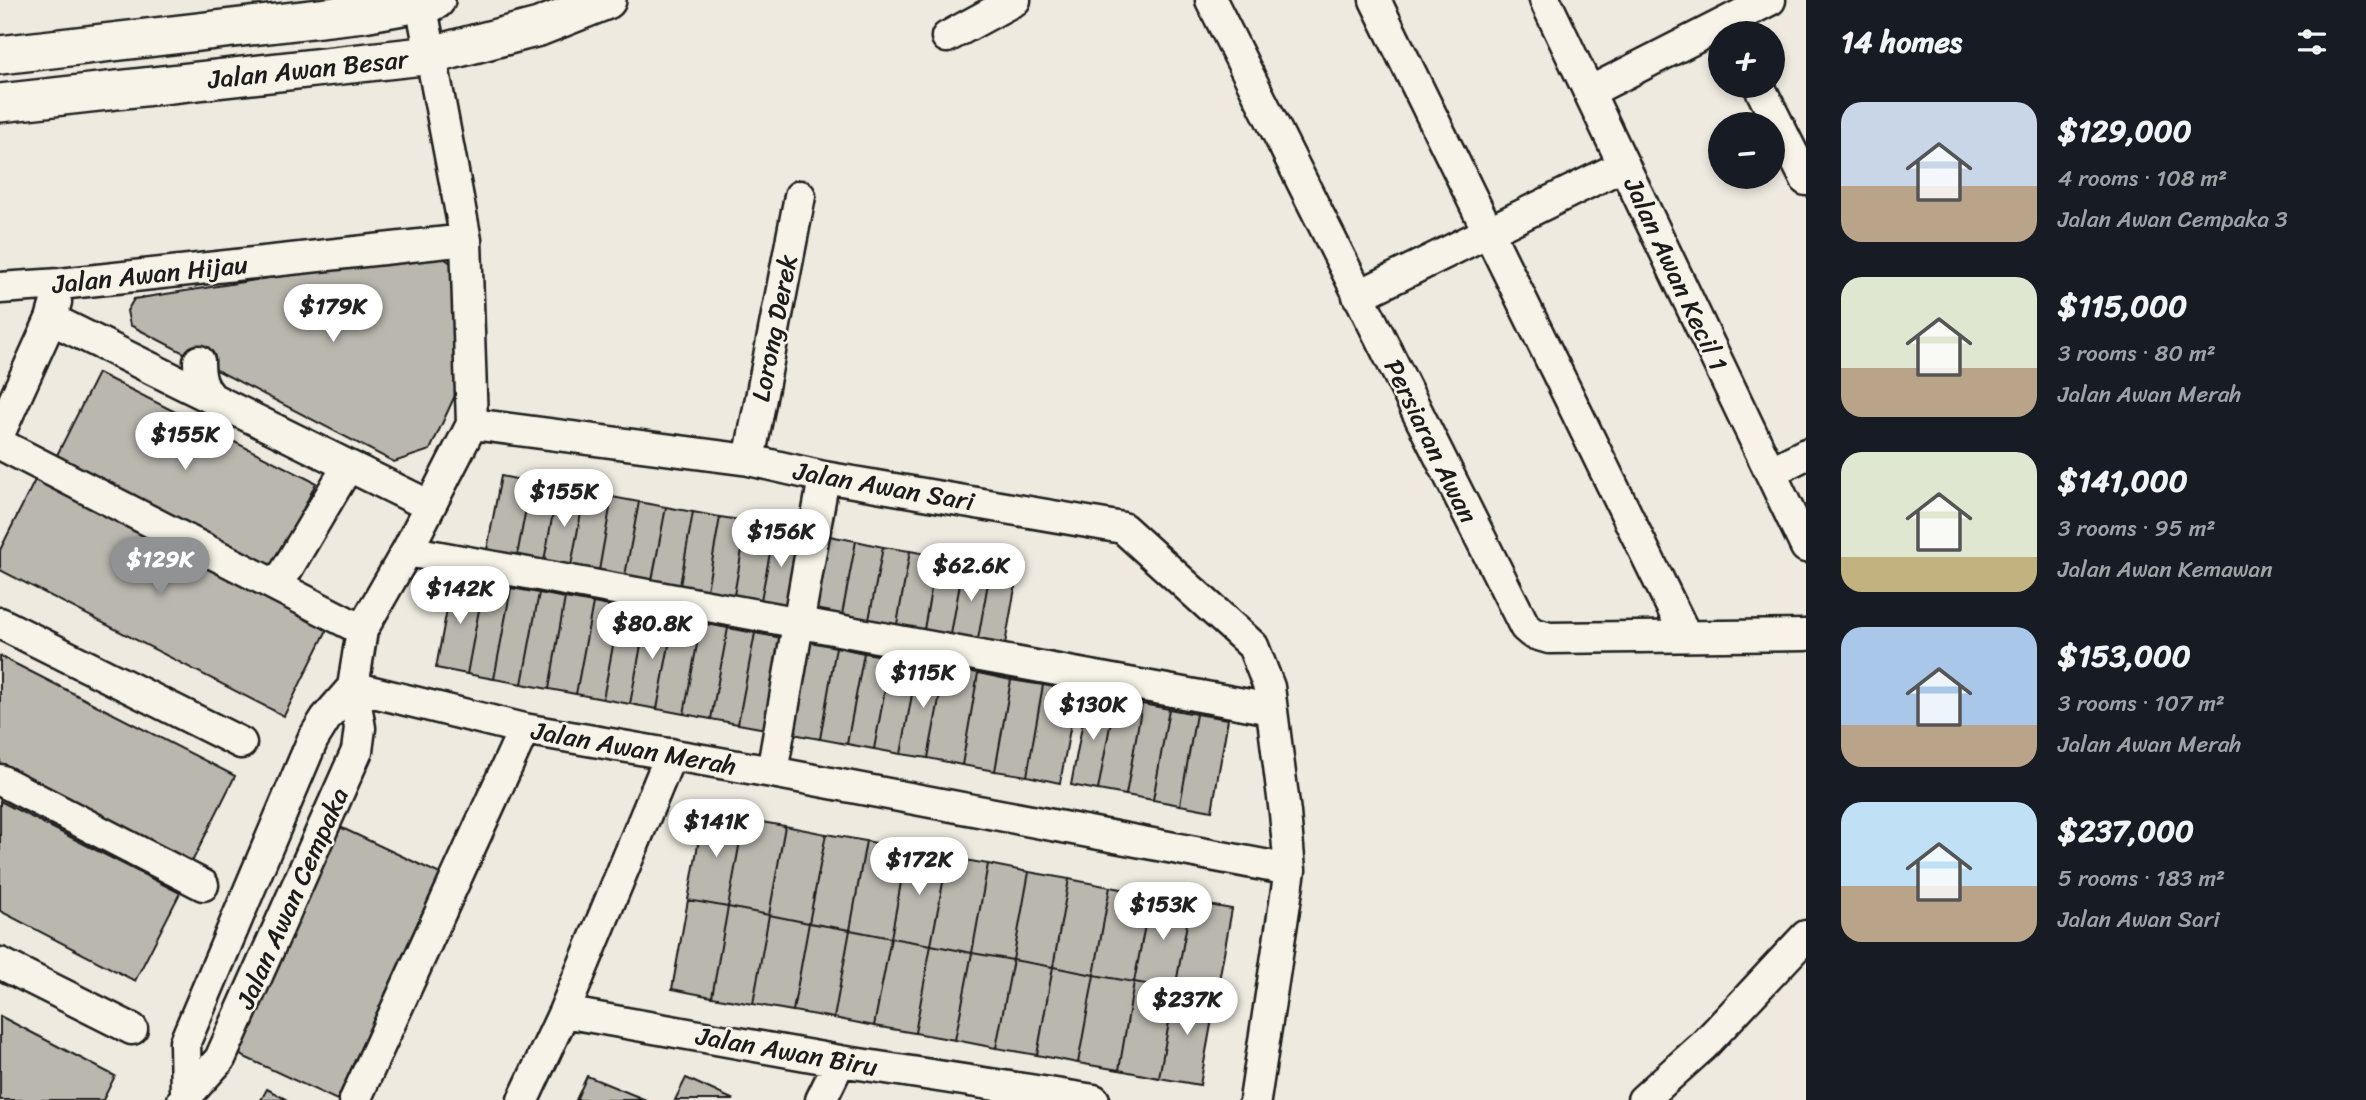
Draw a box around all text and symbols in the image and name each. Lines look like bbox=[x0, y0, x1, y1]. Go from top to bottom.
text: 14 homes bbox=[1841, 15, 1962, 69]
map controls bbox=[1708, 21, 1785, 189]
button: + bbox=[1708, 21, 1785, 98]
icon: filters bbox=[2293, 23, 2331, 61]
street label: Jalan Awan Besar bbox=[205, 35, 412, 102]
text: $129,000 bbox=[2058, 104, 2192, 158]
button: − bbox=[1708, 112, 1785, 189]
icon: home bbox=[1897, 130, 1981, 214]
text: 4 rooms · 108 m² bbox=[2058, 158, 2227, 199]
street label: Jalan Awan Kecil 1 bbox=[1610, 168, 1741, 379]
text: Jalan Awan Cempaka 3 bbox=[2058, 199, 2288, 240]
street label: Jalan Awan Hijau bbox=[49, 241, 250, 307]
street label: Lorong Derek bbox=[737, 250, 811, 405]
text: $115,000 bbox=[2058, 279, 2187, 333]
pin: $179K bbox=[284, 284, 382, 344]
text: $179K bbox=[300, 286, 366, 327]
icon: home bbox=[1897, 305, 1981, 389]
text: 3 rooms · 80 m² bbox=[2058, 333, 2216, 374]
street label: Persiaran Awan bbox=[1371, 351, 1491, 531]
text: Jalan Awan Merah bbox=[2058, 374, 2241, 415]
pin: $155K bbox=[136, 412, 234, 472]
text: $155K bbox=[151, 414, 219, 455]
street label: Jalan Awan Sari bbox=[789, 447, 979, 525]
text: $141,000 bbox=[2058, 454, 2188, 508]
pin: $155K bbox=[515, 470, 613, 529]
text: $155K bbox=[530, 471, 598, 512]
icon: home bbox=[1897, 480, 1981, 564]
text: 3 rooms · 95 m² bbox=[2058, 508, 2215, 549]
pin: $156K bbox=[732, 510, 830, 569]
text: $156K bbox=[748, 511, 814, 552]
pin: $129K bbox=[111, 538, 209, 597]
text: $129K bbox=[127, 539, 193, 580]
pin: $62.6K bbox=[914, 544, 1028, 603]
text: $62.6K bbox=[933, 545, 1009, 586]
text: Jalan Awan Kemawan bbox=[2058, 549, 2273, 590]
pin: $142K bbox=[411, 566, 509, 626]
text: $142K bbox=[427, 568, 493, 609]
pin: $80.8K bbox=[595, 602, 709, 661]
text: $80.8K bbox=[613, 603, 691, 644]
text: $153,000 bbox=[2058, 629, 2191, 683]
pin: $115K bbox=[874, 650, 972, 710]
text: $115K bbox=[891, 652, 955, 693]
icon: home bbox=[1897, 655, 1981, 739]
pin: $130K bbox=[1044, 682, 1142, 742]
text: 3 rooms · 107 m² bbox=[2058, 683, 2225, 724]
text: $130K bbox=[1060, 684, 1126, 725]
street label: Jalan Awan Merah bbox=[527, 707, 740, 789]
text: Jalan Awan Merah bbox=[2058, 724, 2241, 765]
street label: Jalan Awan Cempaka bbox=[222, 780, 362, 1017]
pin: $141K bbox=[667, 800, 765, 859]
text: $141K bbox=[684, 801, 748, 842]
text: $237,000 bbox=[2058, 804, 2194, 858]
icon: home bbox=[1897, 830, 1981, 914]
pin: $172K bbox=[870, 838, 968, 897]
text: $172K bbox=[886, 839, 952, 880]
text: 5 rooms · 183 m² bbox=[2058, 858, 2225, 899]
pin: $153K bbox=[1114, 883, 1212, 942]
text: $153K bbox=[1130, 884, 1196, 925]
text: Jalan Awan Sari bbox=[2058, 899, 2219, 940]
pin: $237K bbox=[1138, 978, 1236, 1037]
text: $237K bbox=[1153, 979, 1221, 1020]
street label: Jalan Awan Biru bbox=[692, 1012, 881, 1090]

